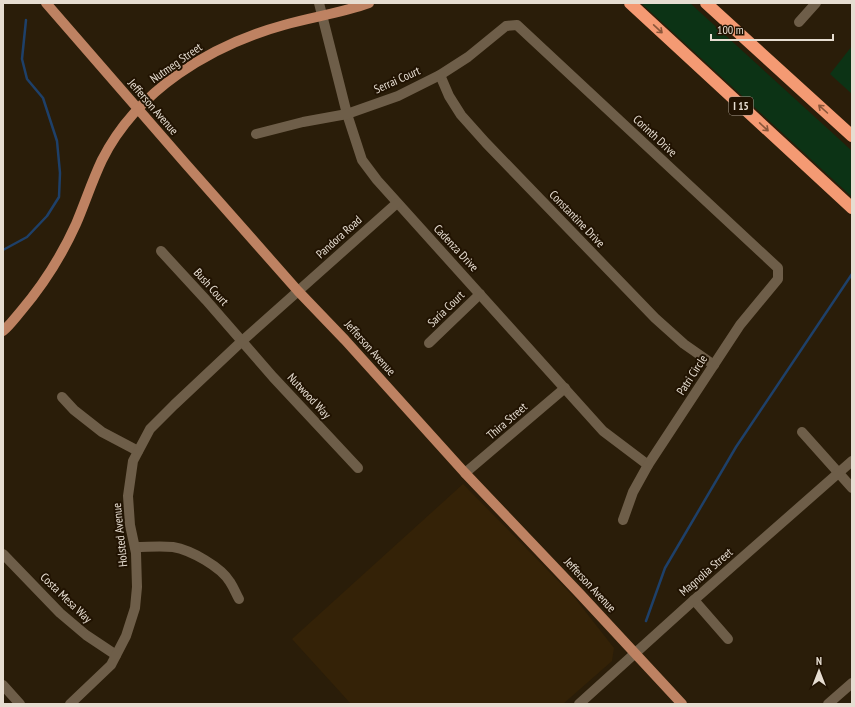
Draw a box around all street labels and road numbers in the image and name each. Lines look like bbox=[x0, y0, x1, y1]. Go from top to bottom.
street label: Nutmeg Street bbox=[147, 39, 205, 86]
street label: Serrai Court bbox=[371, 62, 423, 96]
street label: Jefferson Avenue bbox=[124, 75, 182, 138]
road number: I 15 bbox=[729, 97, 753, 115]
street label: Corinth Drive bbox=[630, 112, 680, 160]
street label: Constantine Drive bbox=[546, 187, 608, 250]
street label: Pandora Road bbox=[313, 212, 365, 261]
street label: Cadenza Drive bbox=[431, 221, 482, 274]
street label: Bush Court bbox=[191, 265, 233, 309]
street label: Saria Court bbox=[424, 287, 468, 330]
street label: Jefferson Avenue bbox=[341, 316, 399, 378]
street label: Patri Circle bbox=[673, 352, 710, 398]
street label: Nutwood Way bbox=[285, 370, 335, 422]
street label: Thira Street bbox=[483, 399, 531, 442]
street label: Holsted Avenue bbox=[109, 502, 130, 568]
street label: Magnolia Street bbox=[676, 544, 736, 599]
street label: Jefferson Avenue bbox=[561, 553, 619, 615]
street label: Costa Mesa Way bbox=[37, 569, 96, 626]

